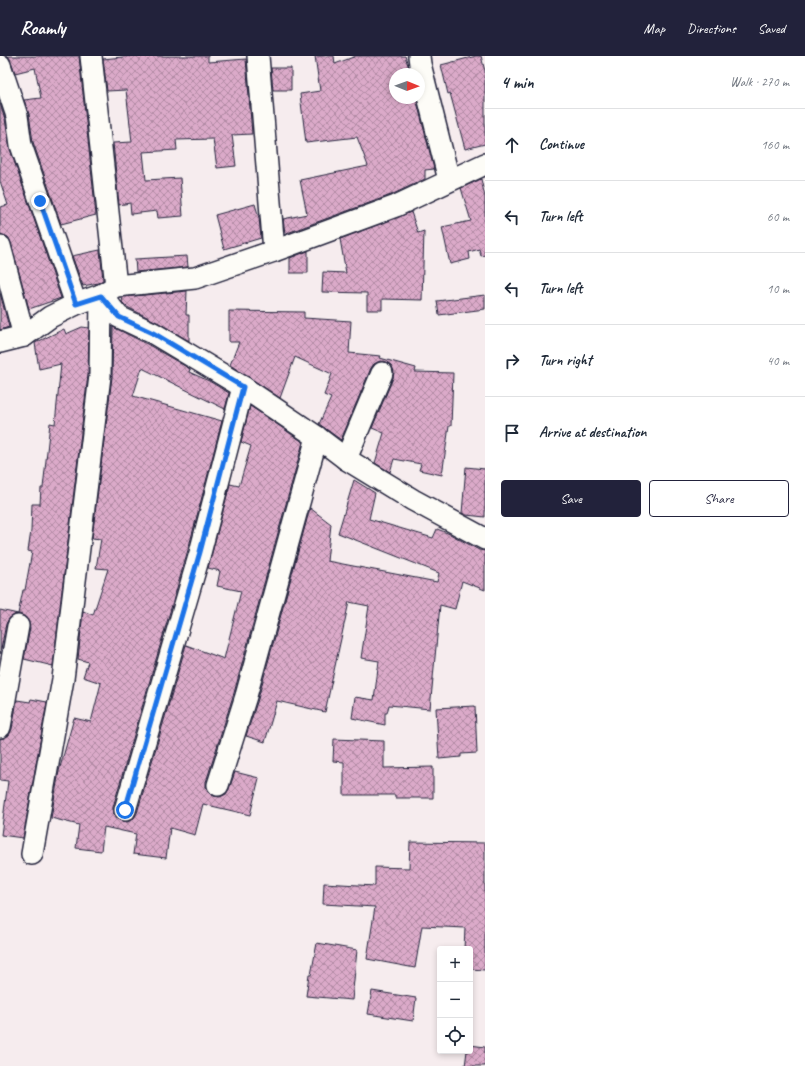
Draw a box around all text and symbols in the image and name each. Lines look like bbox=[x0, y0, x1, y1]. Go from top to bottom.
text: Roamly bbox=[20, 16, 66, 40]
text: Map bbox=[644, 20, 665, 37]
text: Directions bbox=[687, 20, 736, 37]
text: Saved bbox=[758, 20, 785, 37]
north arrow bbox=[389, 68, 425, 104]
text: 4 min bbox=[501, 72, 534, 93]
text: Walk · 270 m bbox=[730, 74, 789, 90]
icon: ahead bbox=[501, 134, 523, 156]
text: Continue bbox=[539, 135, 584, 154]
text: 160 m bbox=[761, 137, 789, 153]
route end bbox=[31, 192, 49, 210]
icon: left bbox=[501, 206, 523, 228]
text: Turn left bbox=[539, 207, 582, 226]
text: 60 m bbox=[767, 209, 789, 225]
icon: left bbox=[501, 278, 523, 300]
text: Turn left bbox=[539, 279, 582, 298]
text: 10 m bbox=[767, 281, 789, 297]
icon: right bbox=[501, 350, 523, 372]
text: Turn right bbox=[539, 351, 592, 370]
text: 40 m bbox=[767, 353, 789, 369]
icon: arrive bbox=[501, 422, 523, 444]
text: Arrive at destination bbox=[539, 423, 646, 442]
button: Save bbox=[501, 480, 641, 517]
button: Share bbox=[649, 480, 789, 517]
route start bbox=[116, 801, 134, 819]
map controls bbox=[437, 946, 473, 1054]
button: + bbox=[437, 946, 473, 982]
button: − bbox=[437, 982, 473, 1018]
button: locate bbox=[437, 1018, 473, 1054]

